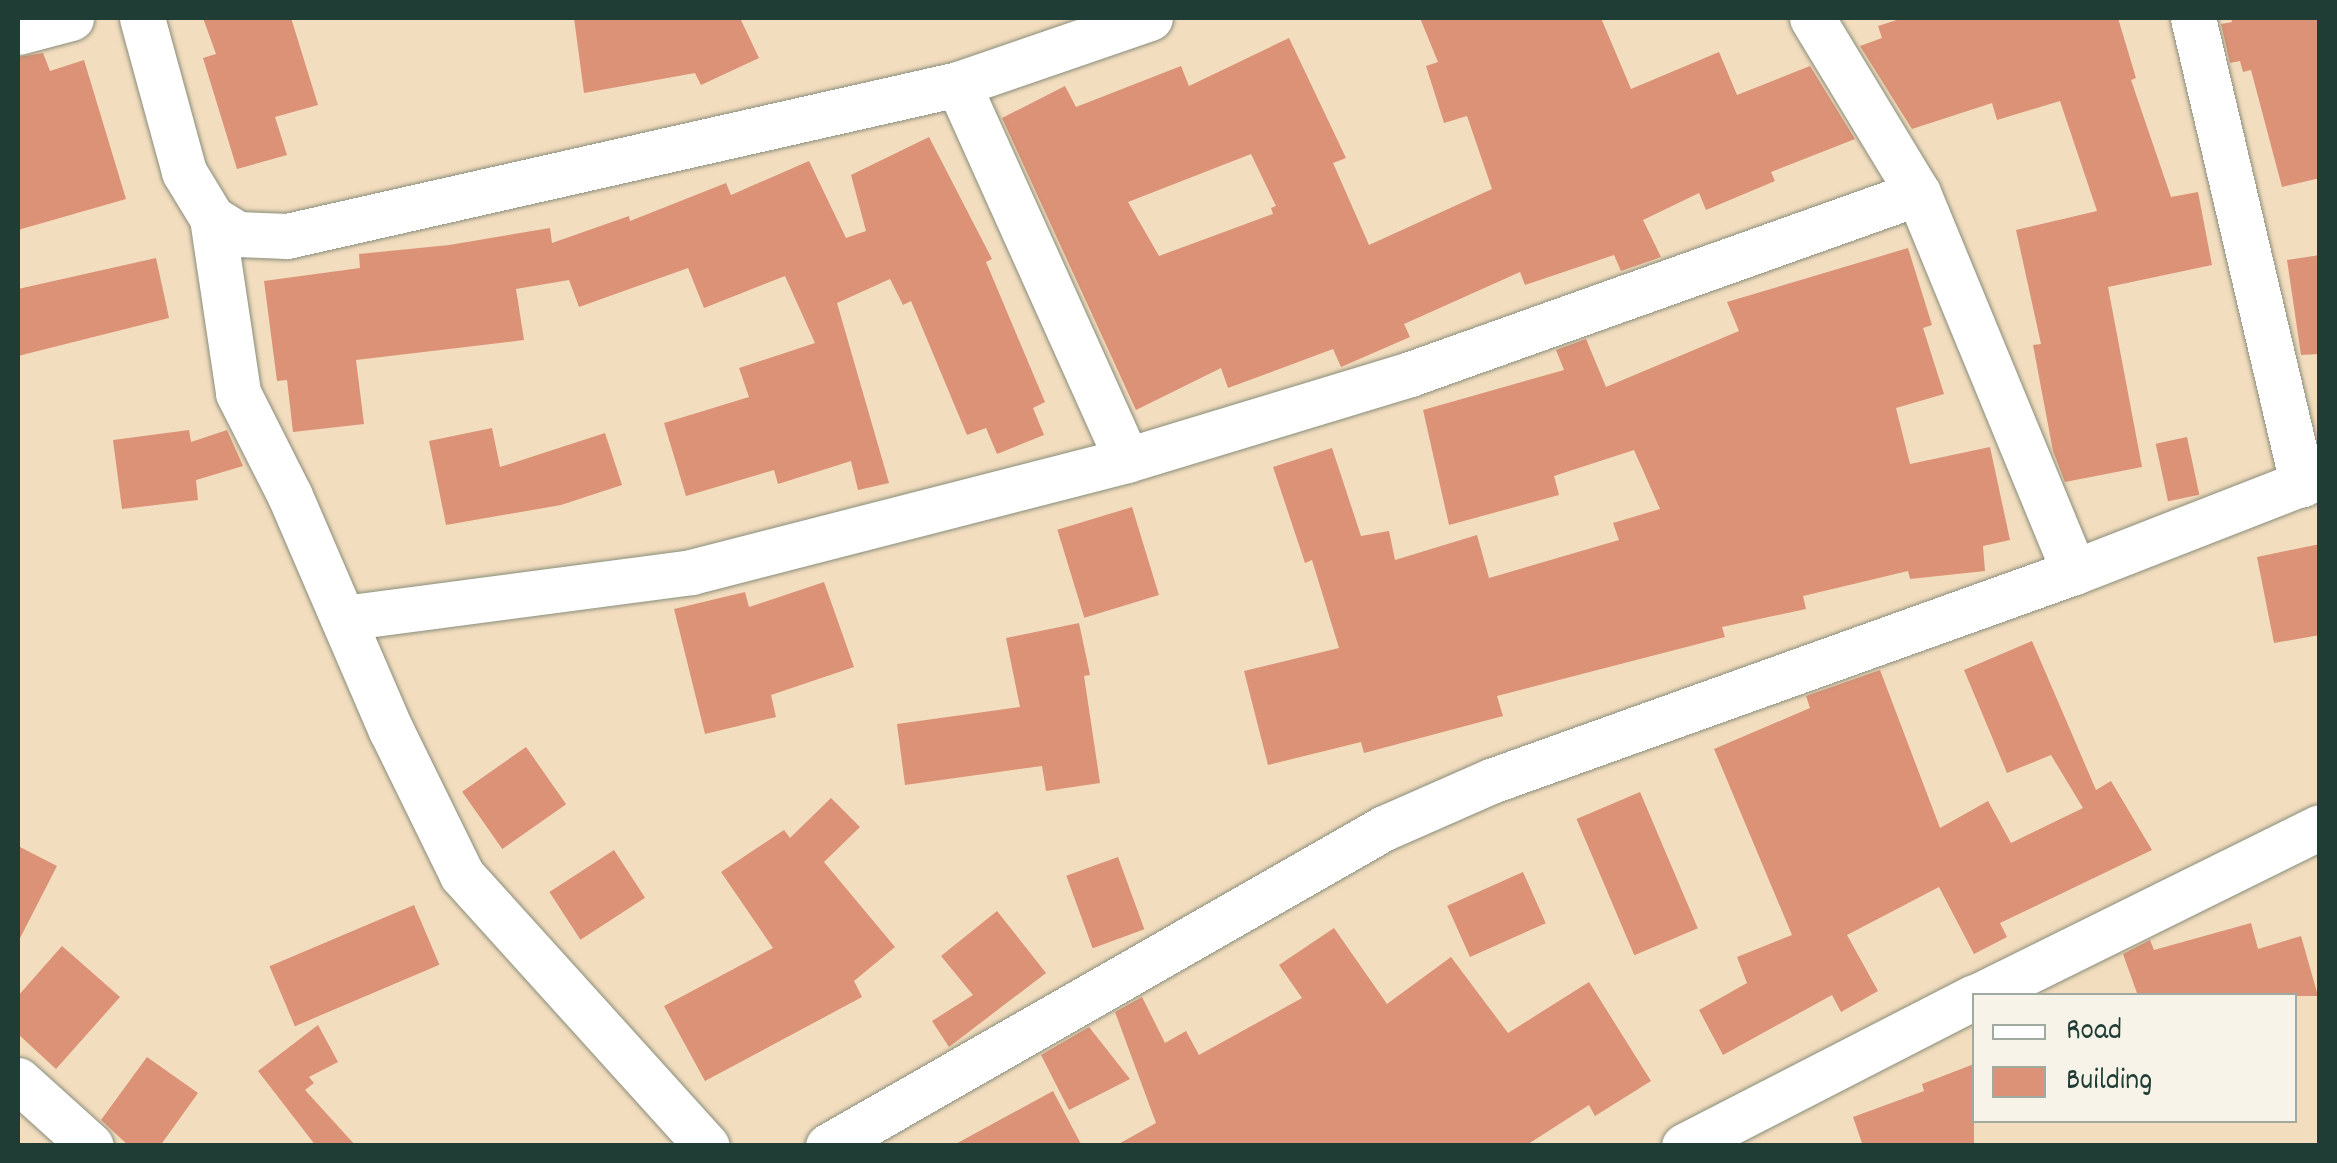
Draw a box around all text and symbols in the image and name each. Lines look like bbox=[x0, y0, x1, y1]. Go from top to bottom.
legend bbox=[1972, 993, 2297, 1123]
text: Road bbox=[2066, 1011, 2122, 1054]
text: Building bbox=[2066, 1061, 2152, 1104]

